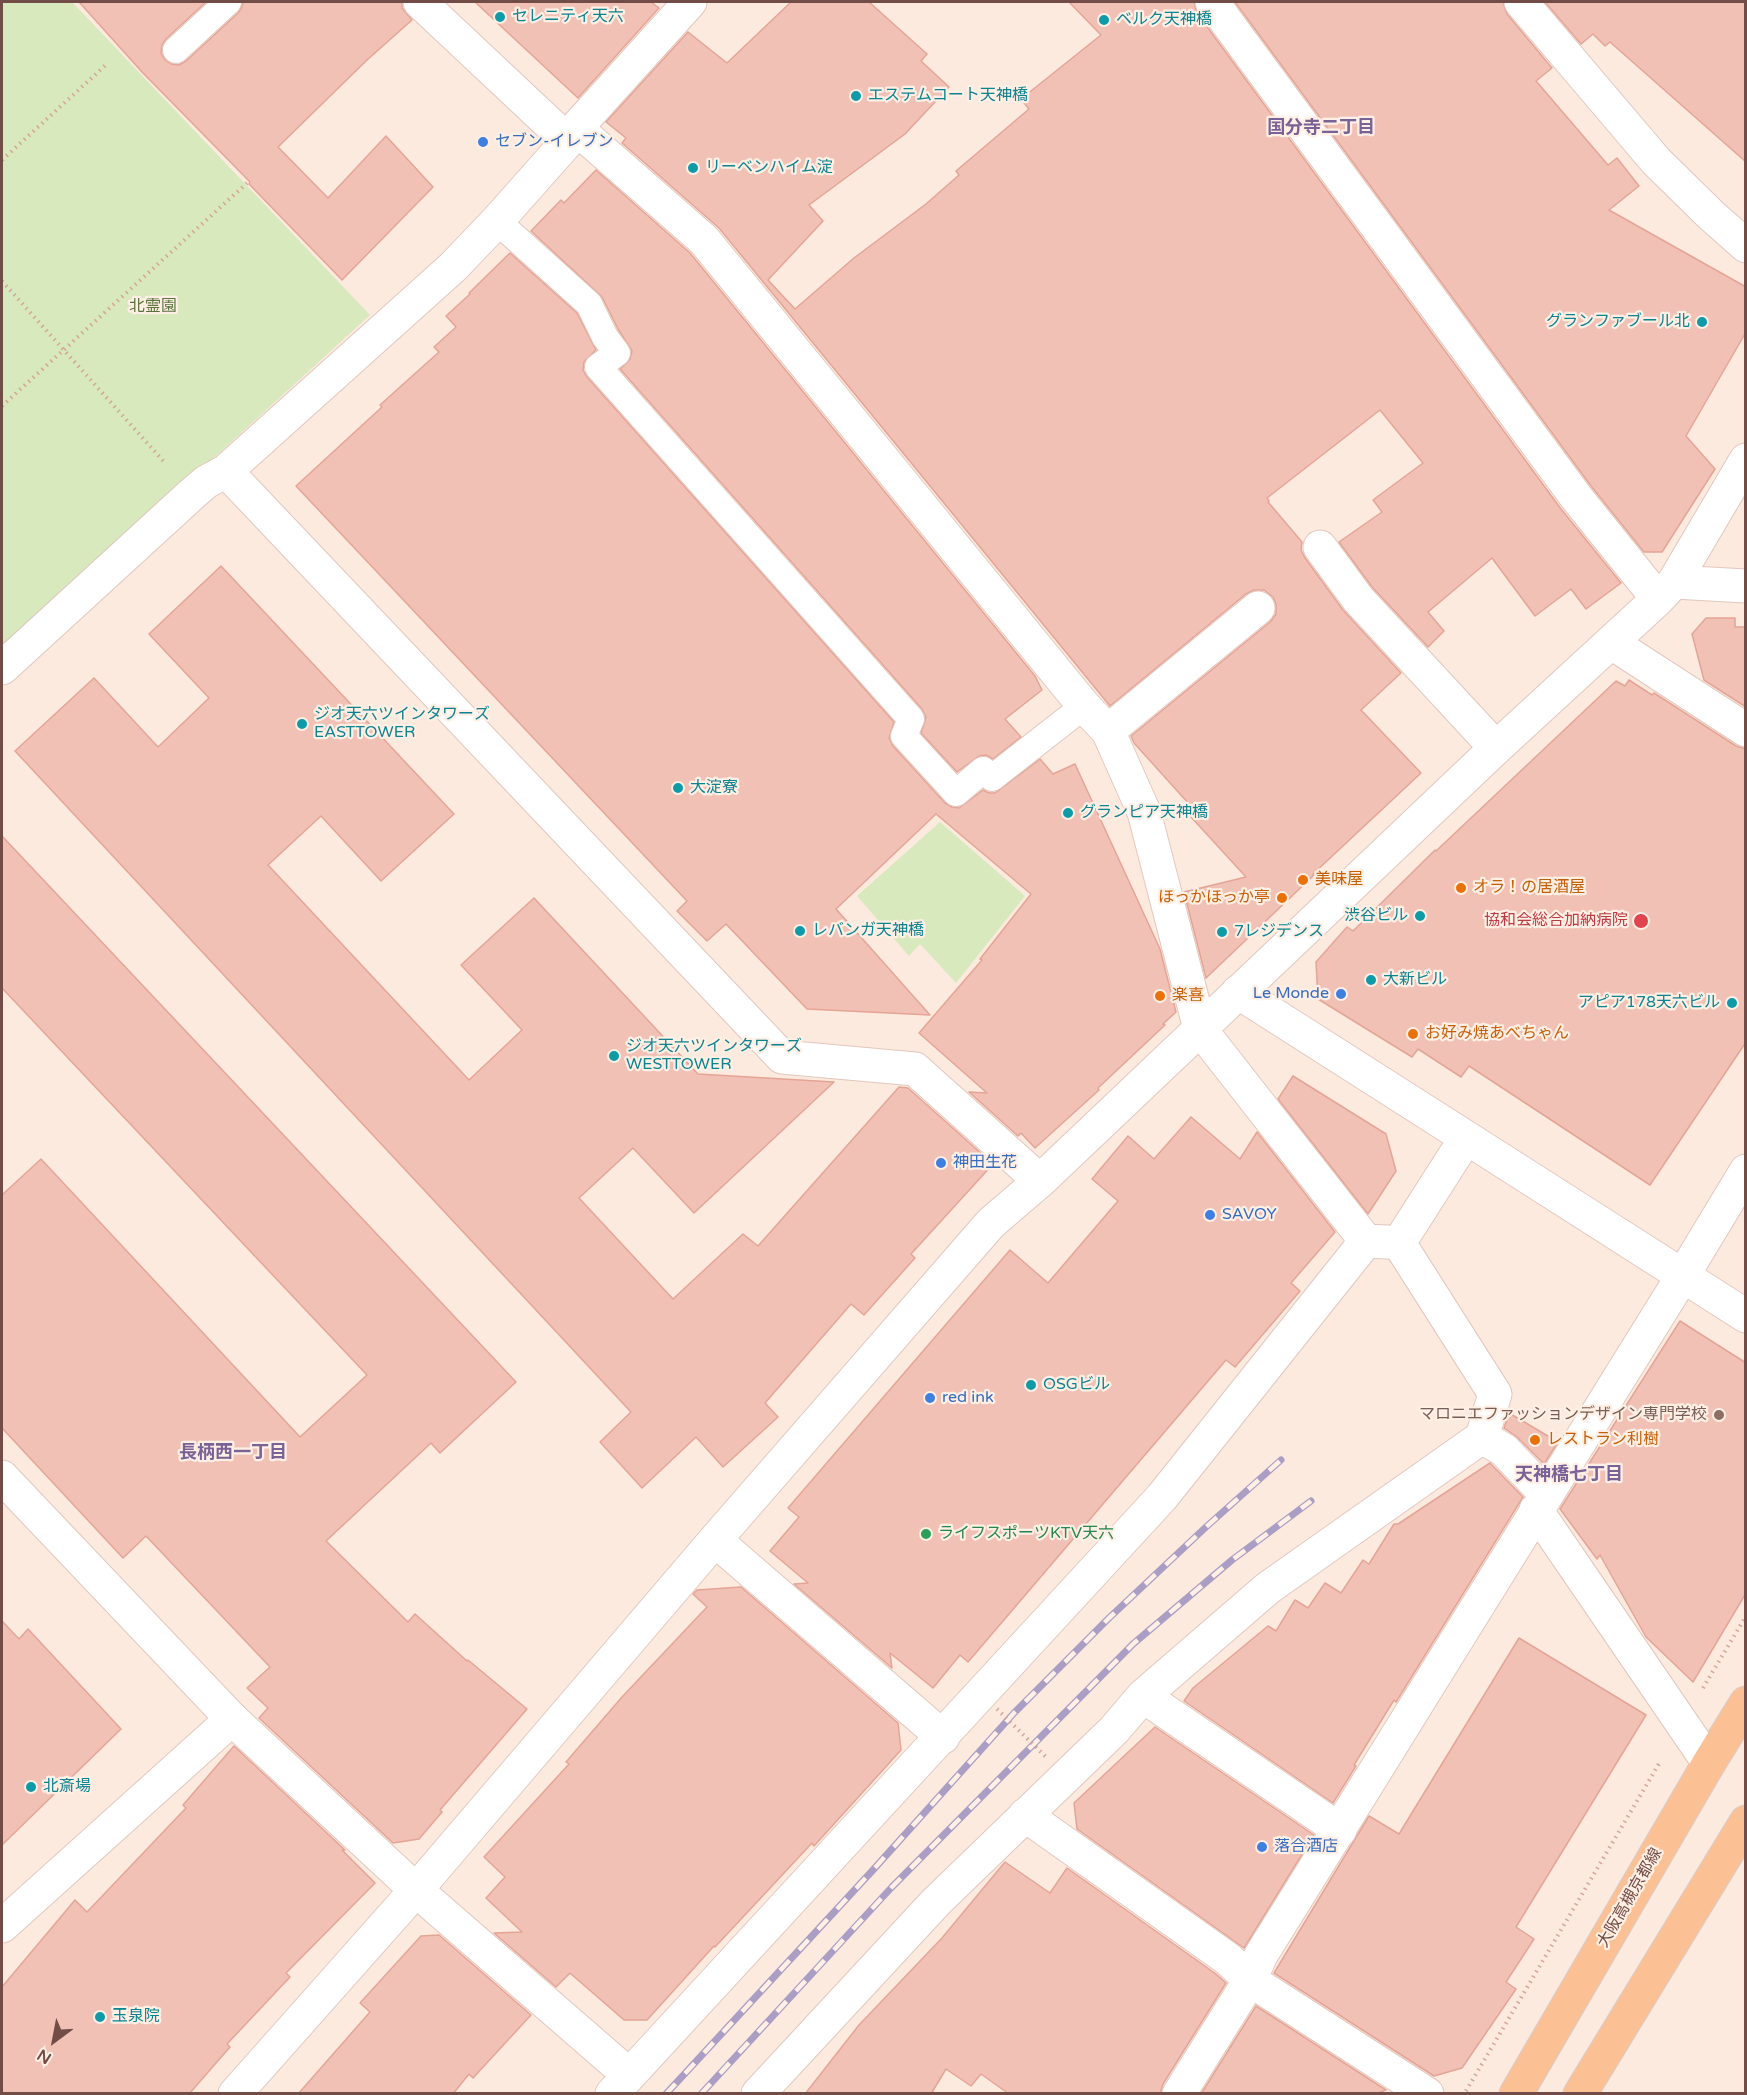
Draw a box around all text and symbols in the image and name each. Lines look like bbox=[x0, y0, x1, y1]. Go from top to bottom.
place label: セレニティ天六 bbox=[512, 7, 624, 27]
marker: セレニティ天六 bbox=[493, 10, 507, 24]
place label: ベルク天神橋 bbox=[1116, 10, 1212, 30]
marker: ベルク天神橋 bbox=[1097, 13, 1111, 27]
place label: エステムコート天神橋 bbox=[868, 86, 1028, 106]
marker: エステムコート天神橋 bbox=[849, 89, 863, 103]
district label: 国分寺二丁目 bbox=[1267, 117, 1375, 139]
place label: セブン-イレブン bbox=[495, 132, 614, 152]
marker: セブン-イレブン bbox=[476, 135, 490, 149]
place label: リーベンハイム淀 bbox=[705, 158, 833, 178]
marker: リーベンハイム淀 bbox=[686, 161, 700, 175]
park label: 北霊園 bbox=[129, 297, 177, 317]
place label: グランファブール北 bbox=[1546, 312, 1690, 332]
marker: グランファブール北 bbox=[1695, 315, 1709, 329]
place label: ジオ天六ツインタワーズ EASTTOWER bbox=[314, 705, 490, 743]
marker: ジオ天六ツインタワーズ EASTTOWER bbox=[295, 717, 309, 731]
place label: 大淀寮 bbox=[690, 778, 738, 798]
marker: 大淀寮 bbox=[671, 781, 685, 795]
place label: グランピア天神橋 bbox=[1080, 803, 1208, 823]
marker: グランピア天神橋 bbox=[1061, 806, 1075, 820]
place label: 美味屋 bbox=[1315, 870, 1363, 890]
marker: 美味屋 bbox=[1296, 873, 1310, 887]
place label: オラ！の居酒屋 bbox=[1473, 878, 1585, 898]
marker: オラ！の居酒屋 bbox=[1454, 881, 1468, 895]
place label: ほっかほっか亭 bbox=[1158, 888, 1270, 908]
marker: ほっかほっか亭 bbox=[1275, 891, 1289, 905]
place label: 渋谷ビル bbox=[1344, 906, 1408, 926]
marker: 渋谷ビル bbox=[1413, 909, 1427, 923]
place label: 協和会総合加納病院 bbox=[1484, 911, 1628, 931]
marker: 協和会総合加納病院 bbox=[1632, 912, 1650, 930]
place label: レバンガ天神橋 bbox=[812, 921, 924, 941]
place label: 7レジデンス bbox=[1234, 922, 1324, 942]
marker: レバンガ天神橋 bbox=[793, 924, 807, 938]
marker: 7レジデンス bbox=[1215, 925, 1229, 939]
place label: 大新ビル bbox=[1383, 970, 1447, 990]
marker: 大新ビル bbox=[1364, 973, 1378, 987]
place label: Le Monde bbox=[1253, 984, 1329, 1004]
place label: 楽喜 bbox=[1172, 986, 1204, 1006]
marker: Le Monde bbox=[1334, 987, 1348, 1001]
marker: 楽喜 bbox=[1153, 989, 1167, 1003]
place label: アピア178天六ビル bbox=[1578, 993, 1720, 1013]
marker: アピア178天六ビル bbox=[1725, 996, 1739, 1010]
place label: お好み焼あべちゃん bbox=[1425, 1024, 1569, 1044]
marker: お好み焼あべちゃん bbox=[1406, 1027, 1420, 1041]
place label: ジオ天六ツインタワーズ WESTTOWER bbox=[626, 1037, 802, 1075]
marker: ジオ天六ツインタワーズ WESTTOWER bbox=[607, 1049, 621, 1063]
place label: 神田生花 bbox=[953, 1153, 1017, 1173]
marker: 神田生花 bbox=[934, 1156, 948, 1170]
place label: SAVOY bbox=[1222, 1205, 1277, 1225]
marker: SAVOY bbox=[1203, 1208, 1217, 1222]
place label: OSGビル bbox=[1043, 1375, 1110, 1395]
marker: OSGビル bbox=[1024, 1378, 1038, 1392]
place label: red ink bbox=[942, 1388, 994, 1408]
marker: red ink bbox=[923, 1391, 937, 1405]
place label: マロニエファッションデザイン専門学校 bbox=[1419, 1405, 1707, 1425]
marker: マロニエファッションデザイン専門学校 bbox=[1712, 1408, 1726, 1422]
place label: レストラン利樹 bbox=[1547, 1430, 1659, 1450]
marker: レストラン利樹 bbox=[1528, 1433, 1542, 1447]
district label: 長柄西一丁目 bbox=[179, 1442, 287, 1464]
district label: 天神橋七丁目 bbox=[1515, 1464, 1623, 1486]
place label: ライフスポーツKTV天六 bbox=[938, 1524, 1114, 1544]
marker: ライフスポーツKTV天六 bbox=[919, 1527, 933, 1541]
place label: 北斎場 bbox=[43, 1777, 91, 1797]
marker: 北斎場 bbox=[24, 1780, 38, 1794]
place label: 落合酒店 bbox=[1274, 1837, 1338, 1857]
marker: 落合酒店 bbox=[1255, 1840, 1269, 1854]
street label: 大阪高槻京都線 bbox=[1594, 1845, 1666, 1951]
place label: 玉泉院 bbox=[112, 2007, 160, 2027]
marker: 玉泉院 bbox=[93, 2010, 107, 2024]
north arrow bbox=[24, 2011, 84, 2071]
text: N bbox=[34, 2044, 55, 2068]

